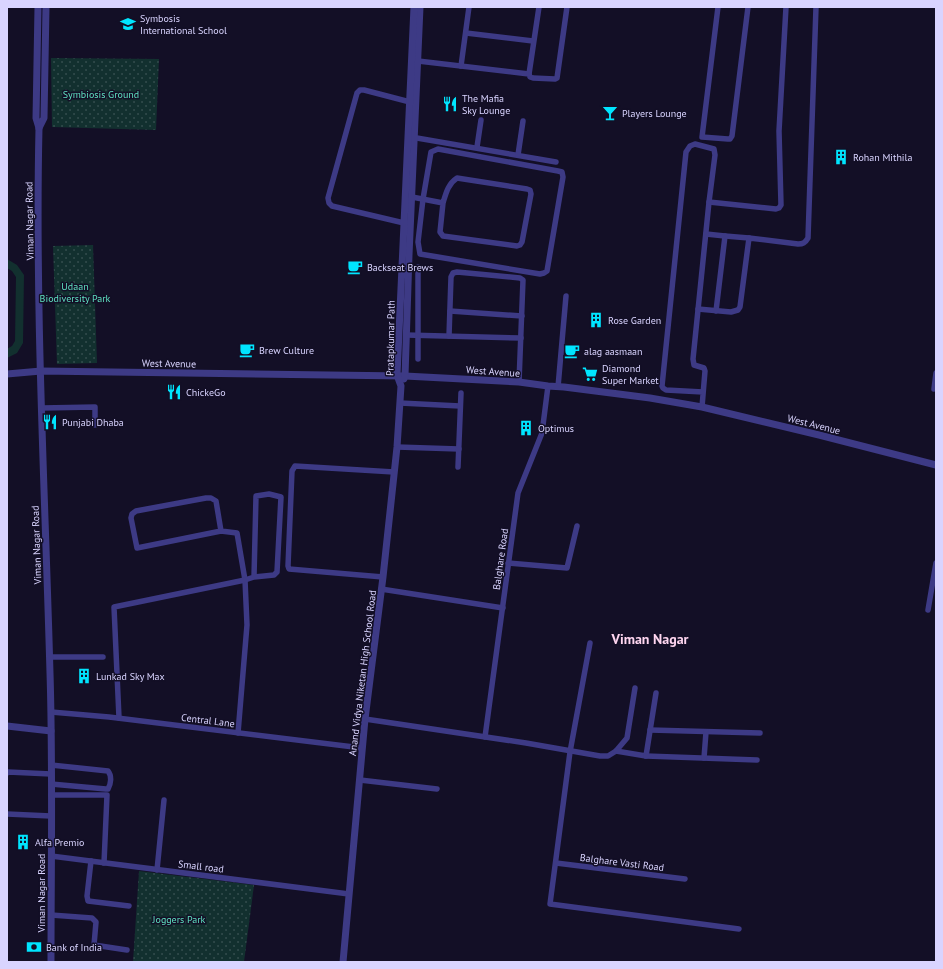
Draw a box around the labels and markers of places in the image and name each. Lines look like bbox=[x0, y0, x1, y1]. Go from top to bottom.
place label: Symbosis International School bbox=[140, 12, 227, 37]
school or university icon: Symbosis International School bbox=[119, 15, 137, 33]
place label: The Mafia Sky Lounge bbox=[462, 92, 510, 117]
restaurant icon: The Mafia Sky Lounge bbox=[441, 95, 459, 113]
bar icon: Players Lounge bbox=[601, 104, 619, 122]
place label: Players Lounge bbox=[622, 107, 687, 120]
building icon: Rohan Mithila bbox=[832, 148, 850, 166]
place label: Rohan Mithila bbox=[853, 151, 912, 164]
cafe icon: Backseat Brews bbox=[346, 258, 364, 276]
place label: Backseat Brews bbox=[367, 261, 433, 274]
building icon: Rose Garden bbox=[587, 311, 605, 329]
place label: Rose Garden bbox=[608, 314, 661, 327]
cafe icon: Brew Culture bbox=[238, 341, 256, 359]
cafe icon: alag aasmaan bbox=[563, 342, 581, 360]
place label: Brew Culture bbox=[259, 344, 314, 357]
place label: alag aasmaan bbox=[584, 345, 643, 358]
place label: Diamond Super Market bbox=[602, 362, 659, 387]
supermarket icon: Diamond Super Market bbox=[581, 365, 599, 383]
restaurant icon: ChickeGo bbox=[165, 383, 183, 401]
place label: ChickeGo bbox=[186, 386, 226, 399]
restaurant icon: Punjabi Dhaba bbox=[41, 413, 59, 431]
place label: Punjabi Dhaba bbox=[62, 416, 124, 429]
building icon: Optimus bbox=[517, 419, 535, 437]
place label: Optimus bbox=[538, 422, 574, 435]
building icon: Lunkad Sky Max bbox=[75, 667, 93, 685]
place label: Lunkad Sky Max bbox=[96, 670, 165, 683]
building icon: Alfa Premio bbox=[14, 833, 32, 851]
place label: Alfa Premio bbox=[35, 836, 84, 849]
bank icon: Bank of India bbox=[25, 938, 43, 956]
place label: Bank of India bbox=[46, 941, 102, 954]

